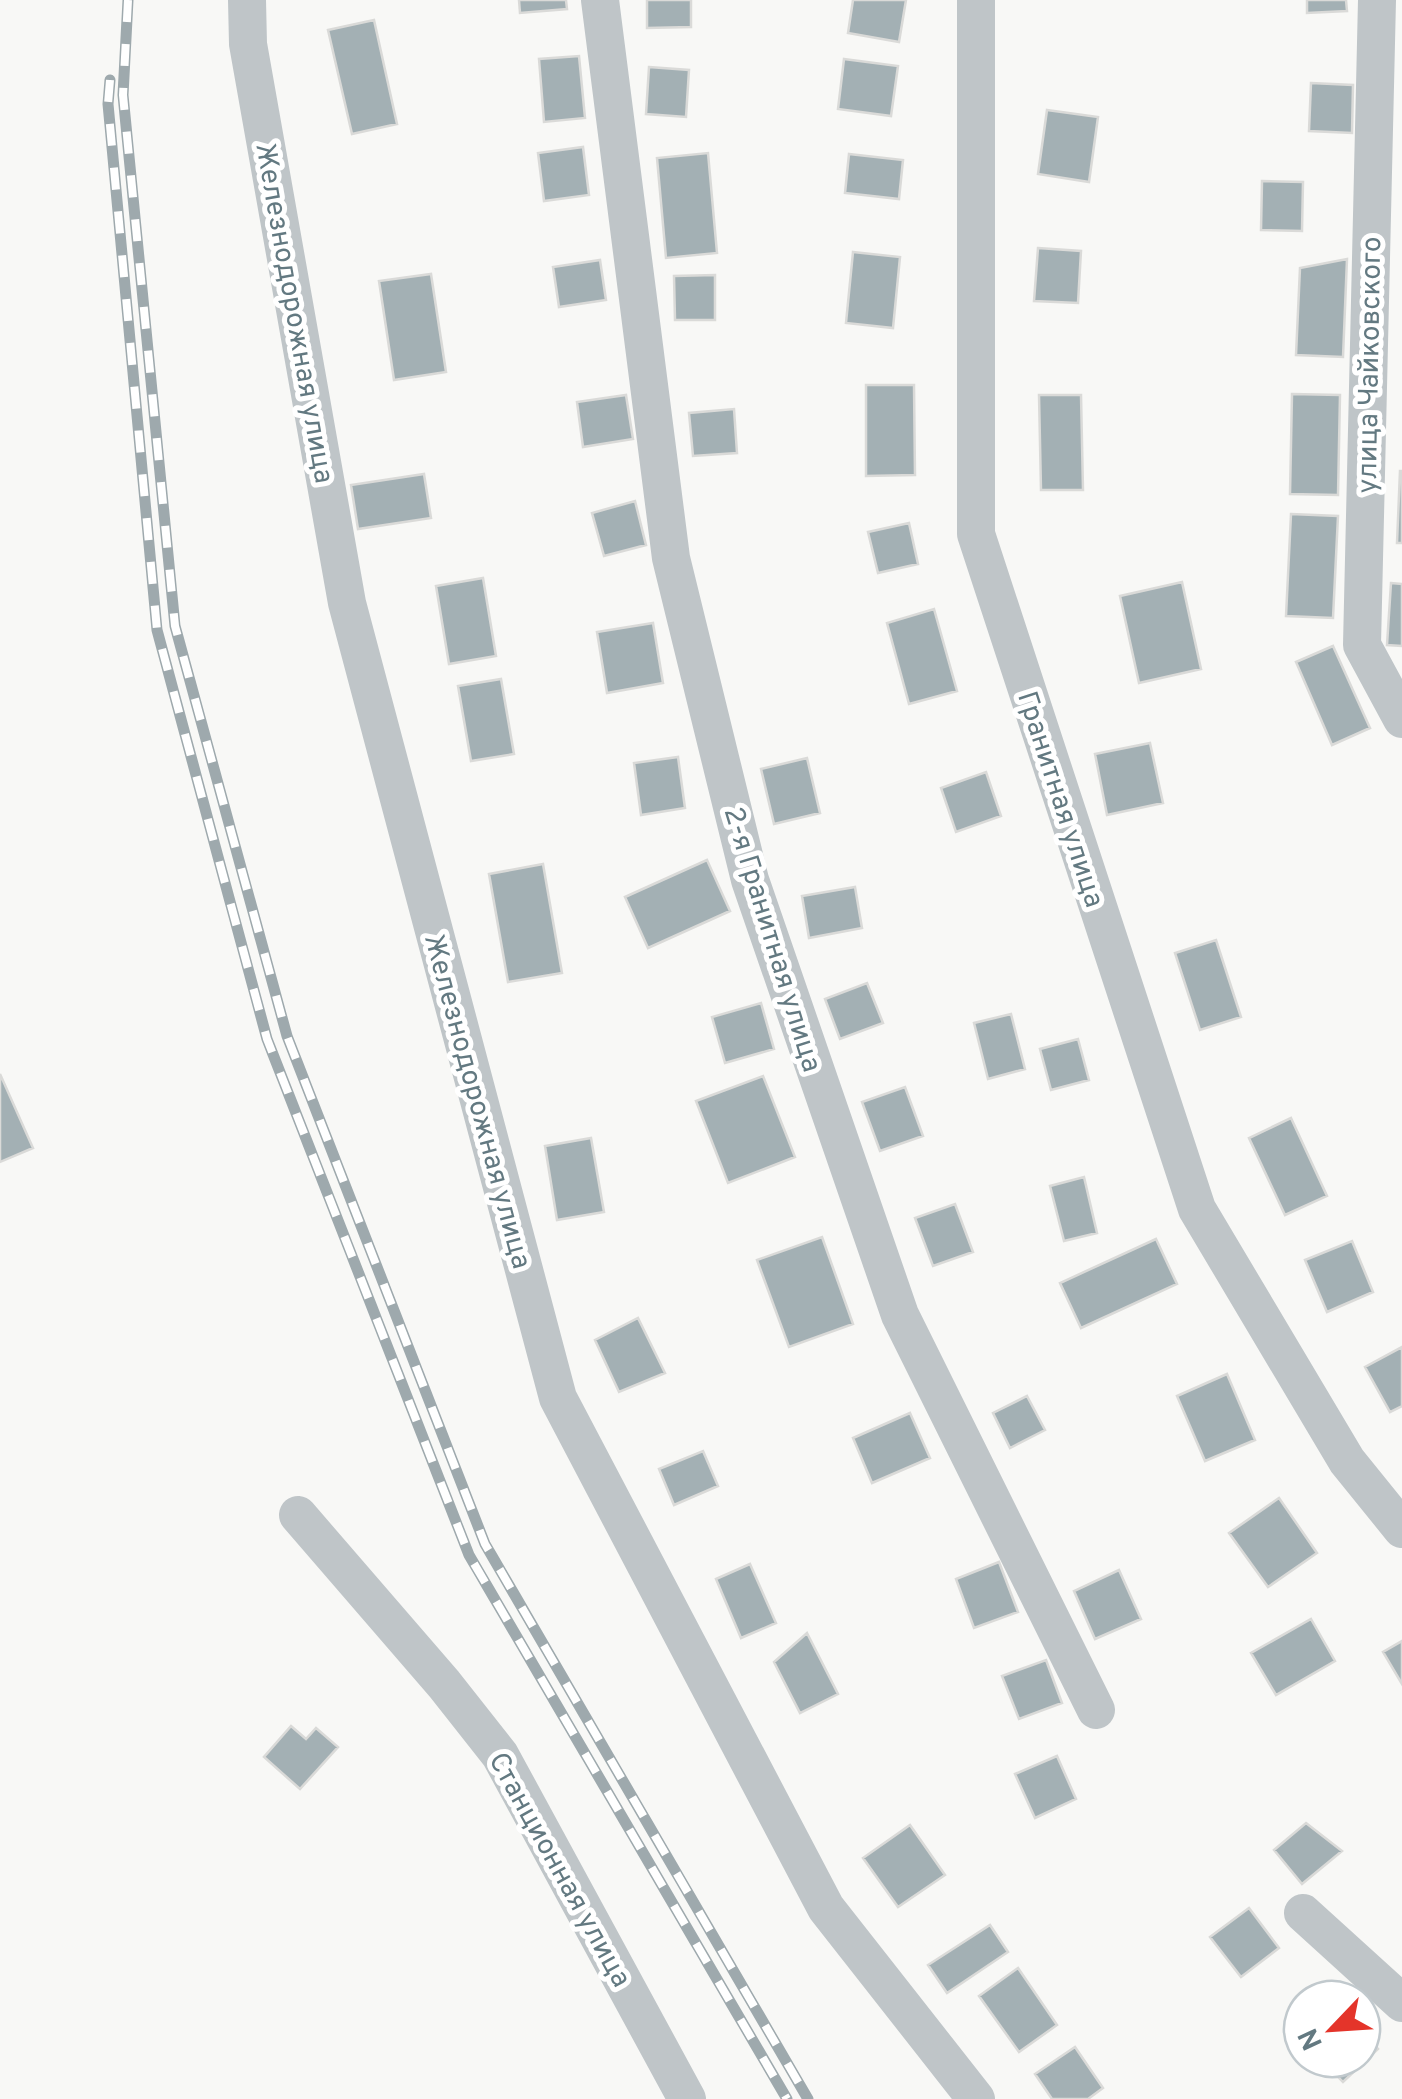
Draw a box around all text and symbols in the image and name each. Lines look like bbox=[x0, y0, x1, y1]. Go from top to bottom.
street label: Железнодорожная улица bbox=[245, 141, 341, 487]
street label: улица Чайковского bbox=[1351, 236, 1391, 494]
street label: Гранитная улица bbox=[1007, 687, 1111, 913]
street label: 2-я Гранитная улица bbox=[714, 803, 829, 1077]
street label: Железнодорожная улица bbox=[414, 930, 538, 1273]
street label: Станционная улица bbox=[479, 1747, 638, 1994]
north arrow bbox=[1282, 1979, 1382, 2079]
text: N bbox=[1291, 2022, 1333, 2055]

